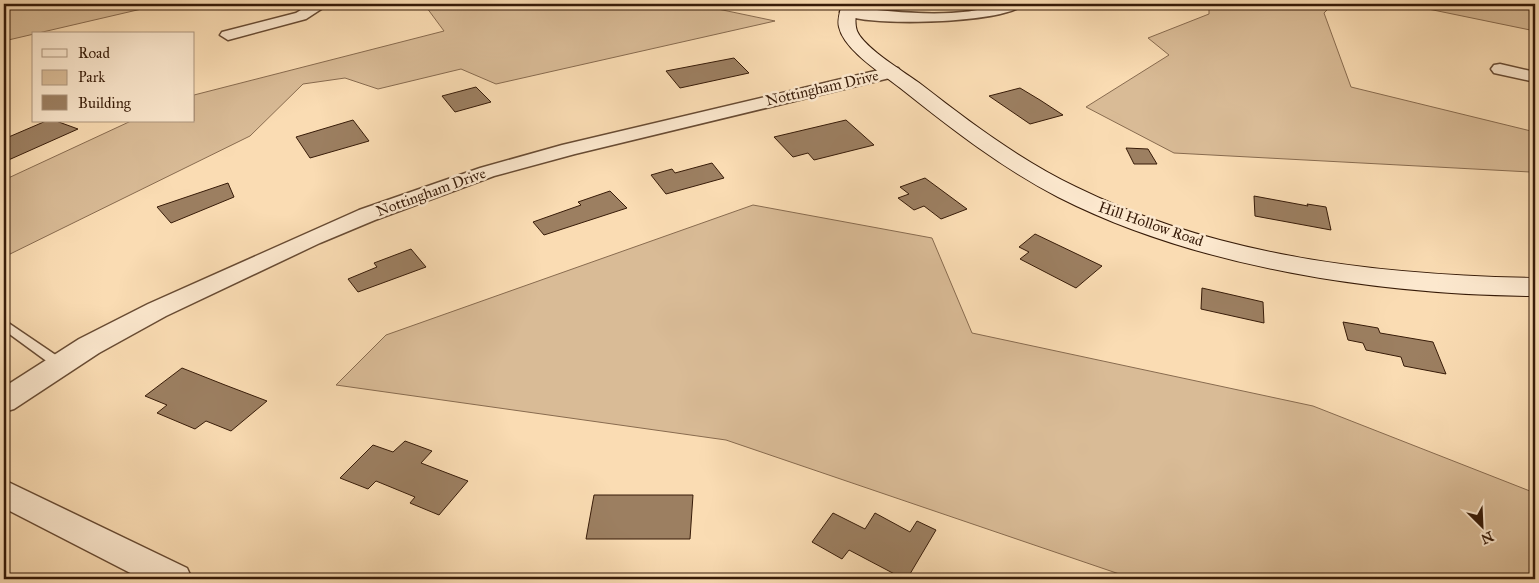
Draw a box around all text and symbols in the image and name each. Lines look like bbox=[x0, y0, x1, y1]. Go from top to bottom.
legend bbox=[32, 32, 195, 122]
text: Road bbox=[78, 44, 110, 62]
street label: Nottingham Drive bbox=[764, 66, 880, 110]
text: Park bbox=[78, 68, 105, 86]
text: Building bbox=[78, 94, 132, 112]
street label: Nottingham Drive bbox=[374, 164, 488, 220]
street label: Hill Hollow Road bbox=[1096, 198, 1206, 250]
north arrow bbox=[1456, 500, 1506, 550]
text: N bbox=[1478, 527, 1496, 548]

